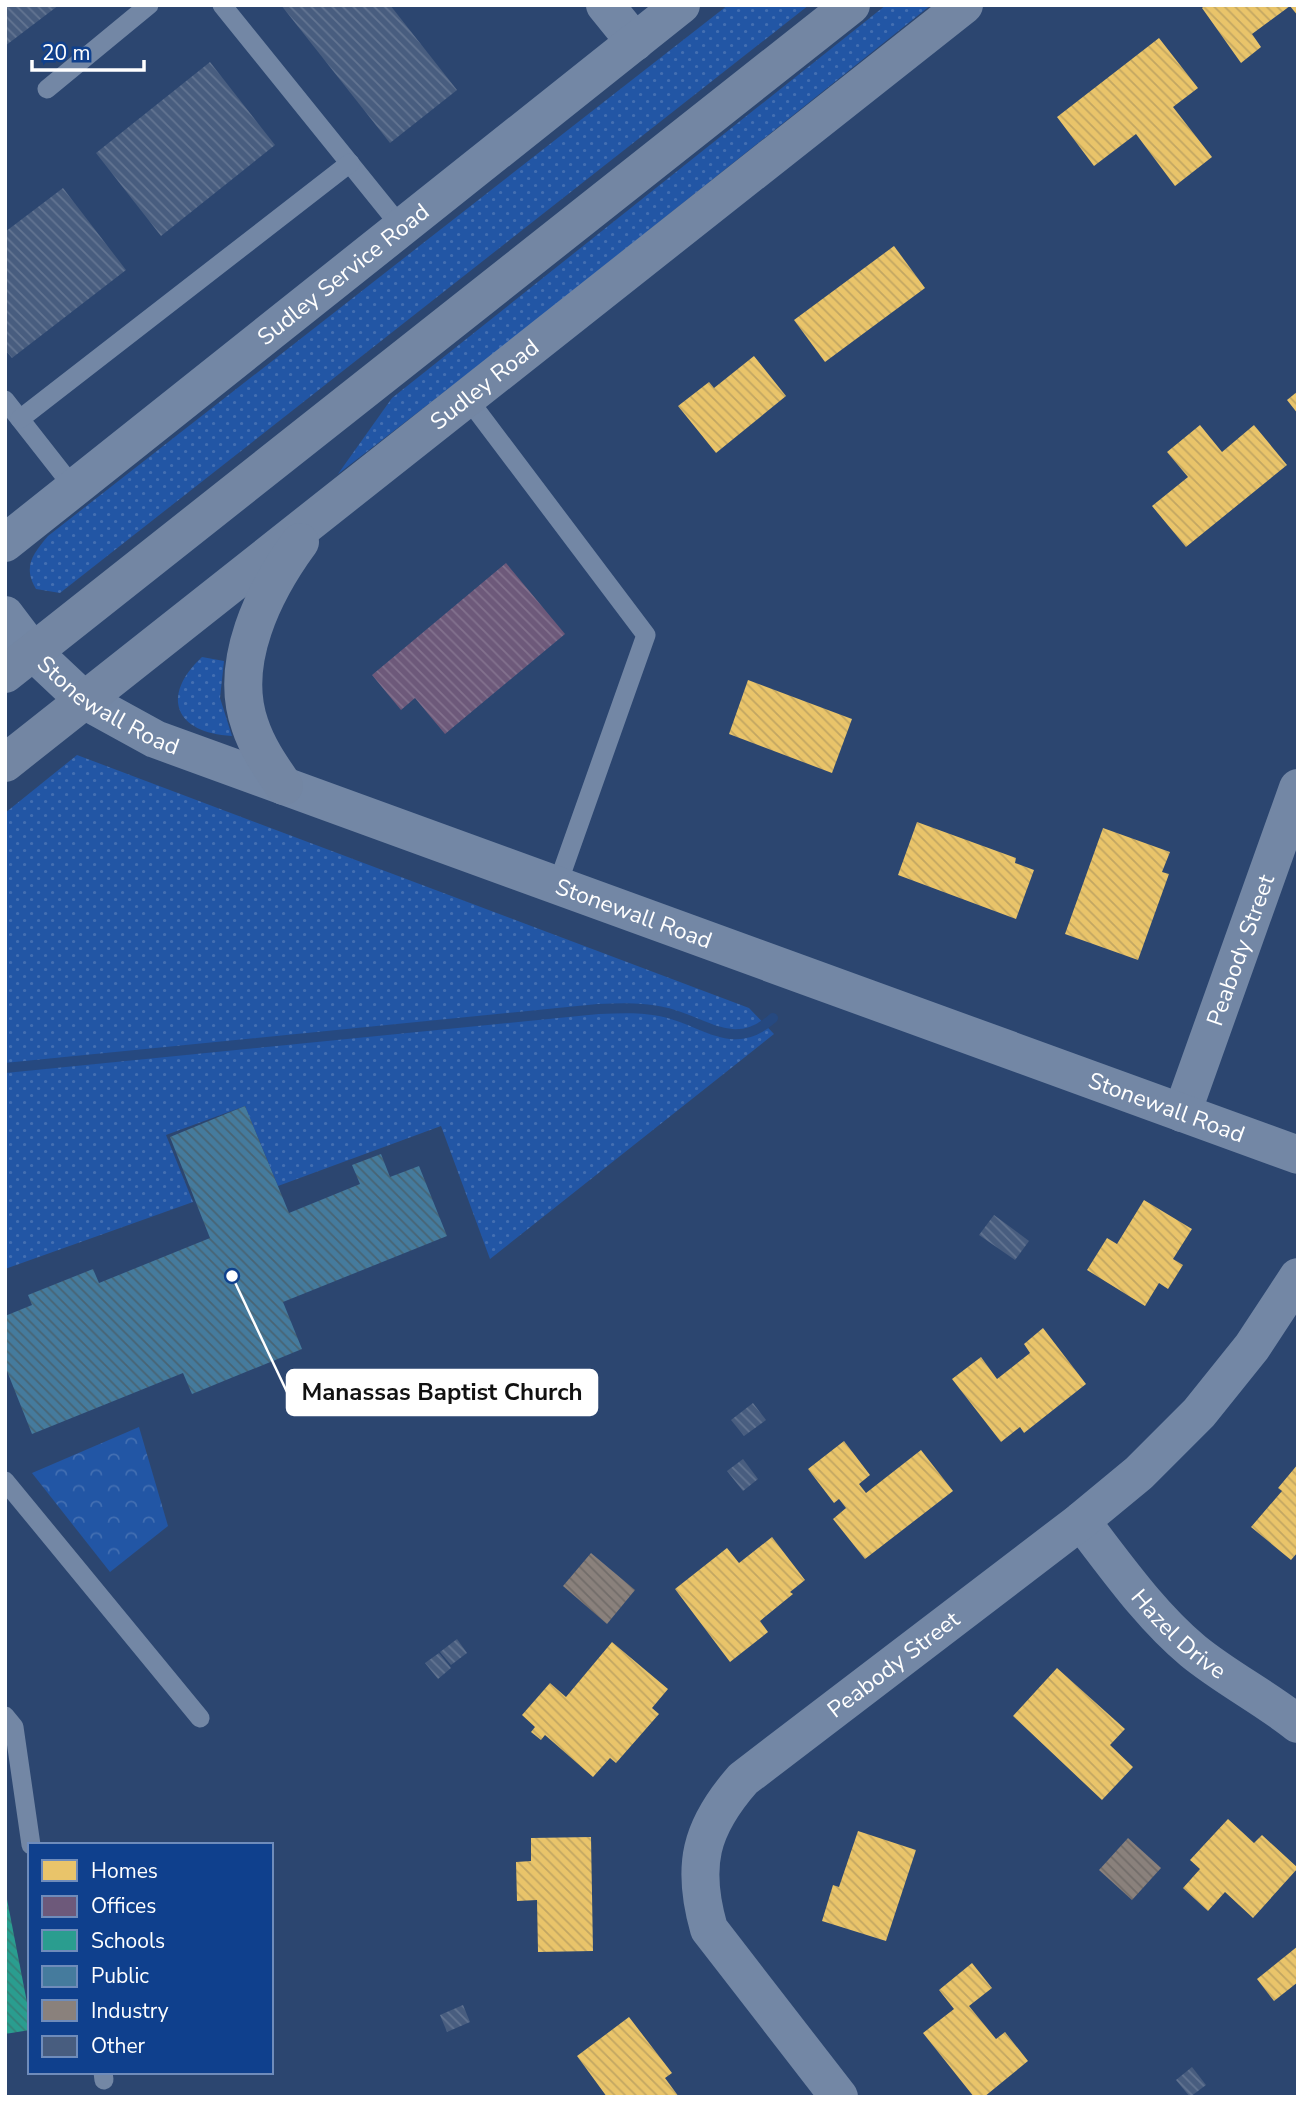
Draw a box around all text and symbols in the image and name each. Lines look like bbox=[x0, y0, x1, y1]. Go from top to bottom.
scale bar bbox=[32, 28, 144, 72]
text: 20 m bbox=[42, 39, 91, 67]
street label: Sudley Service Road bbox=[251, 196, 436, 352]
street label: Sudley Road bbox=[424, 332, 545, 437]
street label: Stonewall Road bbox=[30, 649, 183, 763]
street label: Peabody Street bbox=[1199, 869, 1282, 1030]
street label: Stonewall Road bbox=[551, 871, 716, 956]
street label: Stonewall Road bbox=[1084, 1065, 1249, 1150]
callout: Manassas Baptist Church bbox=[287, 1370, 597, 1415]
text: Manassas Baptist Church bbox=[301, 1376, 583, 1408]
street label: Hazel Drive bbox=[1124, 1583, 1232, 1687]
street label: Peabody Street bbox=[821, 1604, 967, 1725]
legend bbox=[28, 1843, 273, 2074]
text: Homes bbox=[91, 1857, 158, 1885]
text: Offices bbox=[91, 1892, 156, 1920]
text: Schools bbox=[91, 1927, 165, 1955]
text: Public bbox=[91, 1962, 149, 1990]
text: Industry bbox=[91, 1997, 169, 2025]
text: Other bbox=[91, 2032, 146, 2060]

